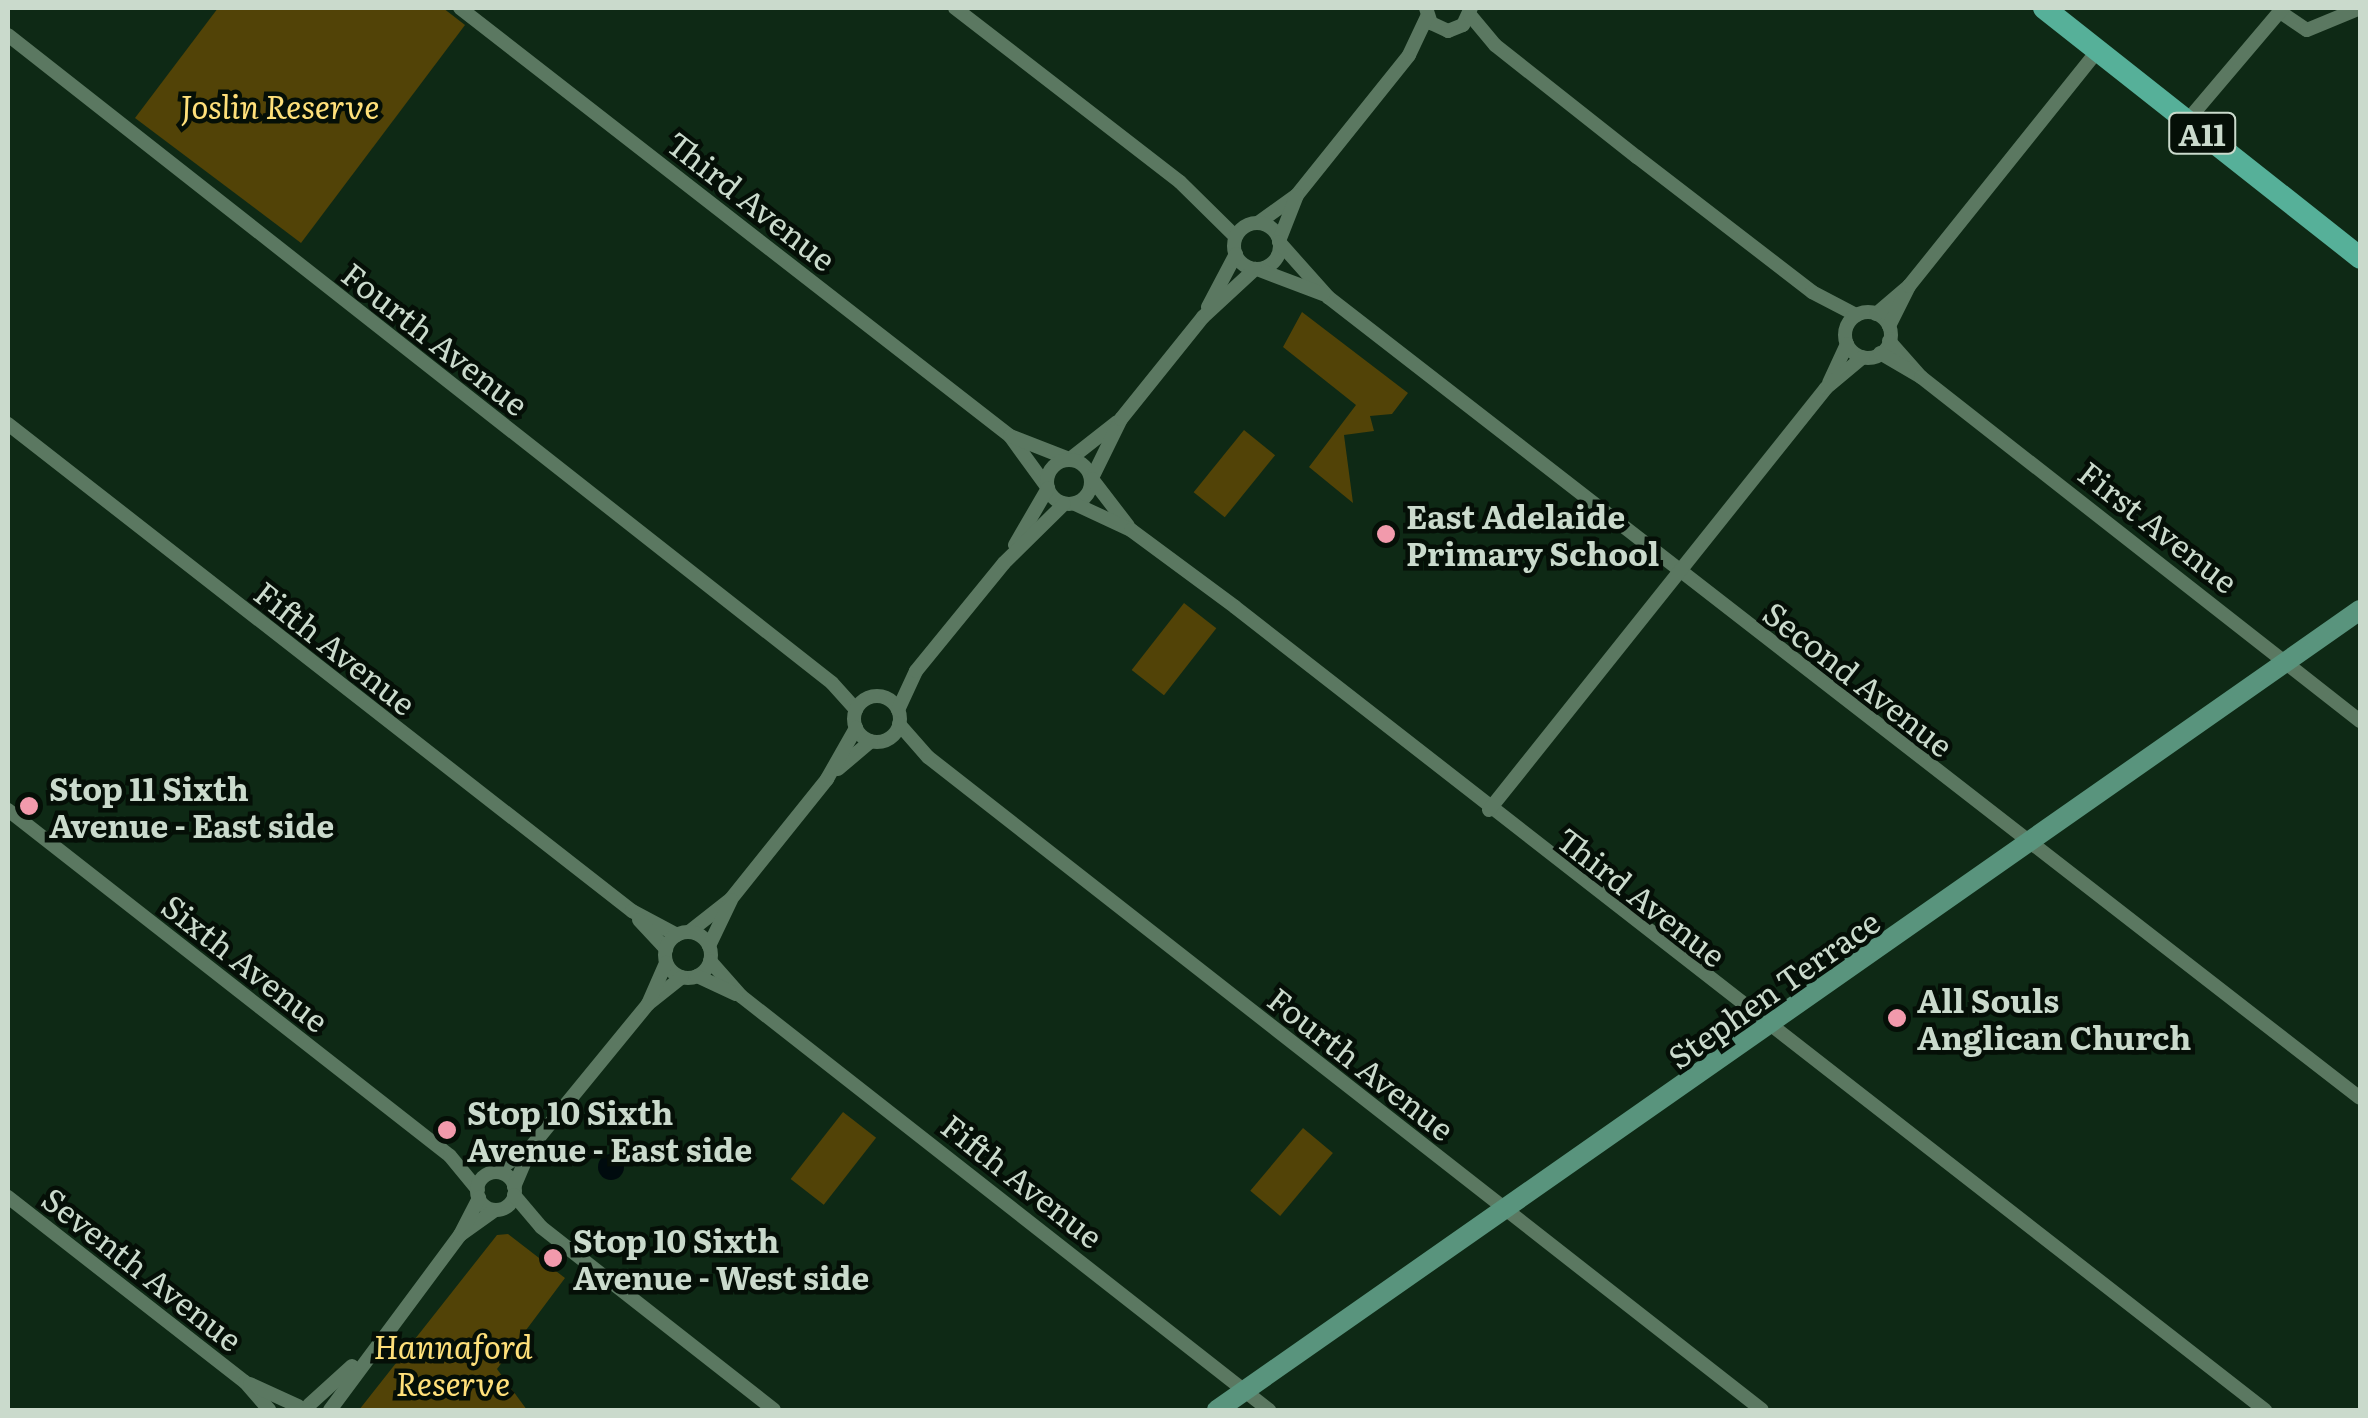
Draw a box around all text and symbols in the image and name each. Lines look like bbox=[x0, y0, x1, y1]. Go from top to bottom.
park label: Joslin Reserve bbox=[180, 86, 380, 124]
road number: A11 bbox=[2167, 108, 2237, 158]
street label: Third Avenue bbox=[660, 122, 844, 278]
street label: Fourth Avenue bbox=[335, 254, 537, 422]
street label: First Avenue bbox=[2072, 452, 2246, 600]
place label: East Adelaide Primary School bbox=[1406, 497, 1659, 572]
marker: East Adelaide Primary School bbox=[1375, 523, 1397, 545]
street label: Fifth Avenue bbox=[248, 572, 424, 722]
street label: Second Avenue bbox=[1757, 592, 1961, 764]
place label: Stop 11 Sixth Avenue - East side bbox=[49, 769, 334, 844]
marker: Stop 11 Sixth Avenue - East side bbox=[18, 795, 40, 817]
street label: Third Avenue bbox=[1550, 818, 1734, 974]
street label: Sixth Avenue bbox=[155, 885, 337, 1039]
street label: Stephen Terrace bbox=[1660, 901, 1886, 1075]
street label: Fourth Avenue bbox=[1261, 979, 1463, 1147]
place label: All Souls Anglican Church bbox=[1917, 981, 2191, 1056]
marker: All Souls Anglican Church bbox=[1886, 1007, 1908, 1029]
place label: Stop 10 Sixth Avenue - East side bbox=[467, 1093, 752, 1168]
street label: Fifth Avenue bbox=[935, 1105, 1111, 1255]
marker: Stop 10 Sixth Avenue - East side bbox=[436, 1119, 458, 1141]
street label: Seventh Avenue bbox=[36, 1178, 250, 1358]
place label: Stop 10 Sixth Avenue - West side bbox=[573, 1221, 869, 1296]
marker: Stop 10 Sixth Avenue - West side bbox=[542, 1247, 564, 1269]
park label: Hannaford Reserve bbox=[374, 1327, 532, 1402]

